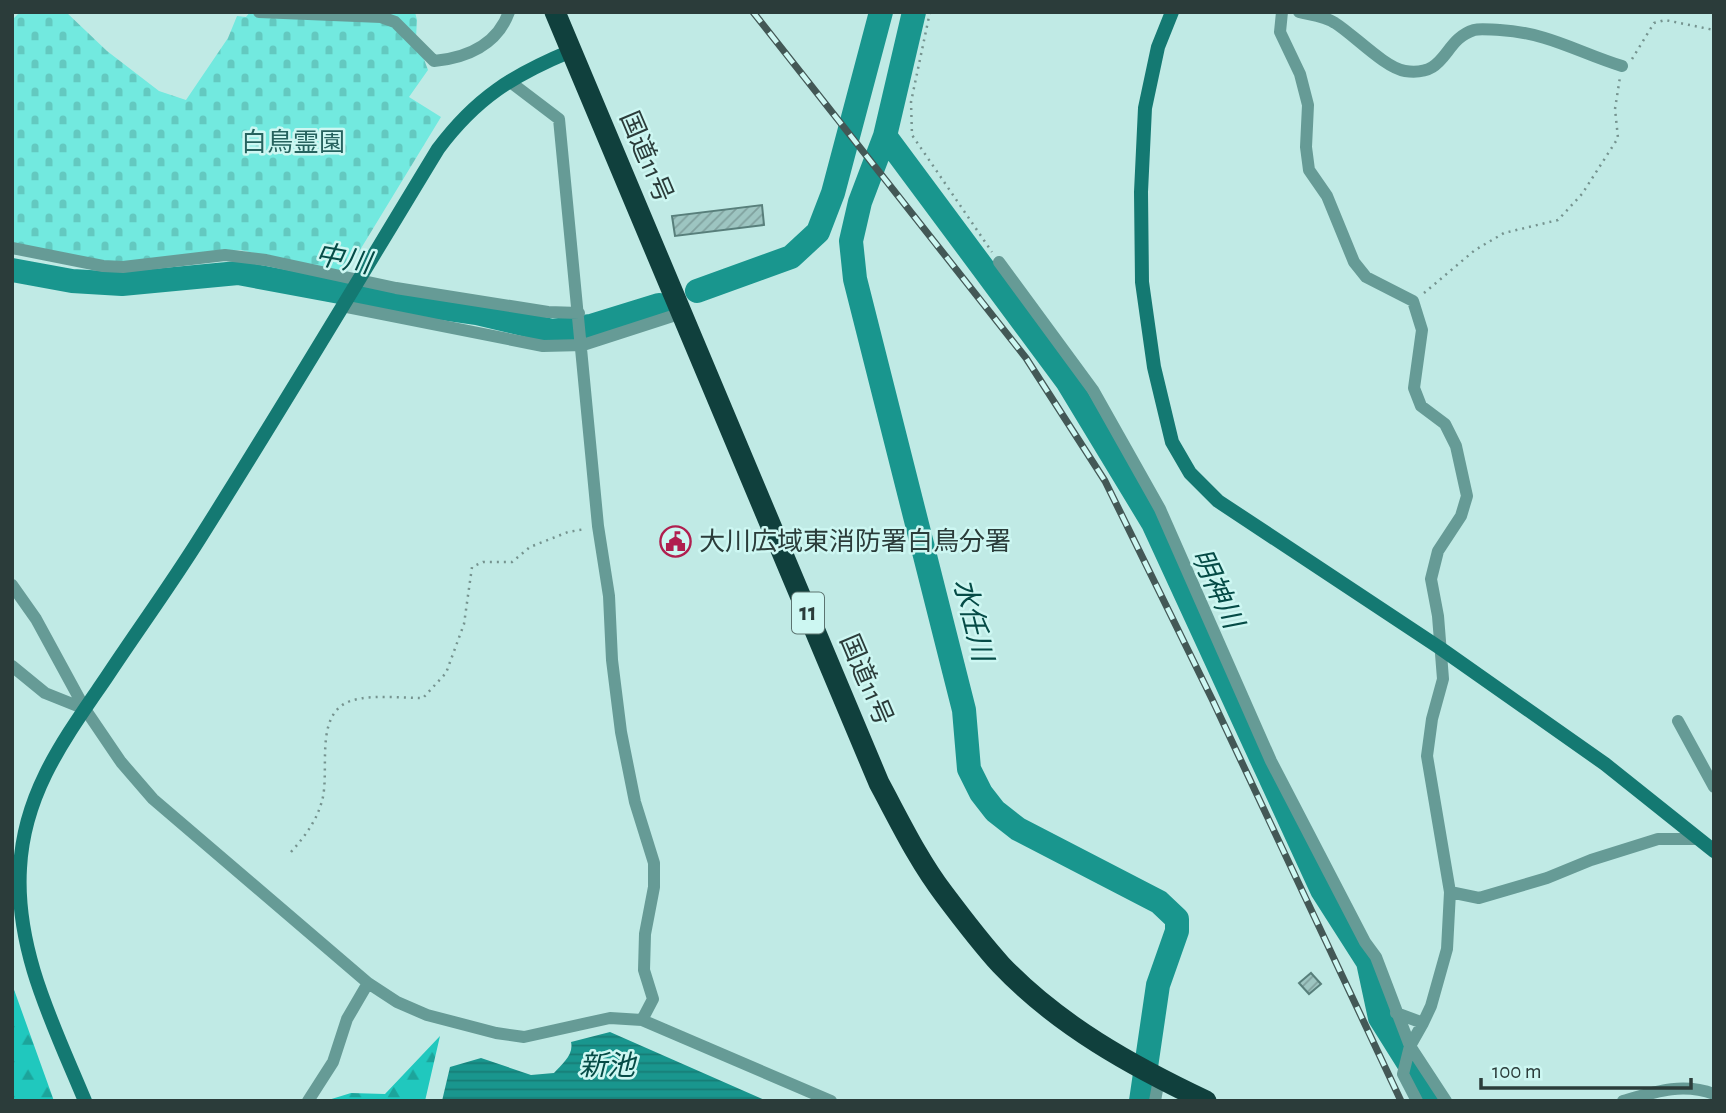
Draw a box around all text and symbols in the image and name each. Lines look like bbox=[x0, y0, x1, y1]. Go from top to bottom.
street label: 国道11号 bbox=[615, 107, 678, 206]
park label: 白鳥霊園 bbox=[241, 128, 345, 156]
water label: 中川 bbox=[313, 239, 376, 279]
public building icon: 大川広域東消防署白鳥分署 bbox=[659, 525, 693, 559]
place label: 大川広域東消防署白鳥分署 bbox=[699, 527, 1011, 555]
water label: 明神川 bbox=[1186, 544, 1250, 636]
water label: 水任川 bbox=[948, 575, 998, 667]
road number: 11 bbox=[792, 592, 824, 634]
street label: 国道11号 bbox=[835, 630, 898, 729]
scale bar bbox=[1481, 1046, 1691, 1090]
water label: 新池 bbox=[579, 1051, 638, 1081]
text: 100 m bbox=[1492, 1061, 1542, 1082]

